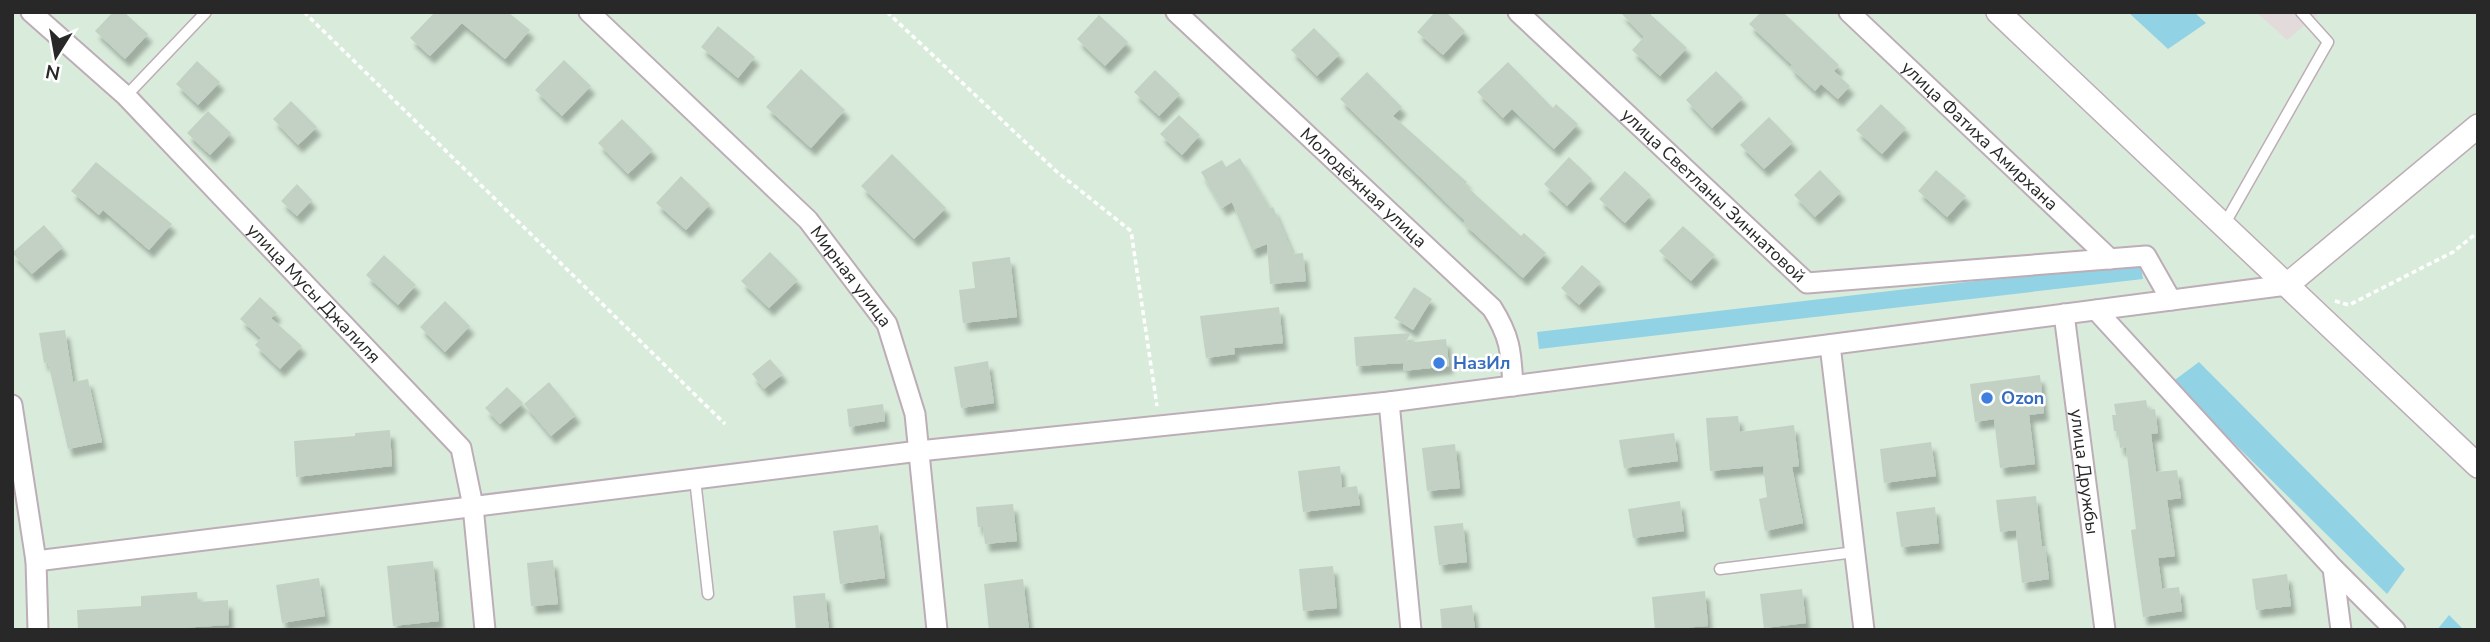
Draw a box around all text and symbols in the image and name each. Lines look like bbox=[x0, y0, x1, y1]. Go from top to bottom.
north arrow bbox=[21, 21, 91, 91]
street label: улица Фатиха Амирхана bbox=[1896, 56, 2063, 216]
text: N bbox=[43, 58, 62, 86]
street label: улица Светланы Зиннатовой bbox=[1616, 103, 1811, 288]
street label: Молодёжная улица bbox=[1295, 122, 1432, 253]
street label: улица Мусы Джалиля bbox=[241, 218, 386, 368]
street label: Мирная улица bbox=[805, 221, 897, 332]
place label: НазИл bbox=[1453, 351, 1511, 375]
marker: НазИл bbox=[1431, 355, 1447, 371]
place label: Ozon bbox=[2001, 386, 2044, 410]
marker: Ozon bbox=[1979, 390, 1995, 406]
street label: улица Дружбы bbox=[2064, 407, 2104, 536]

